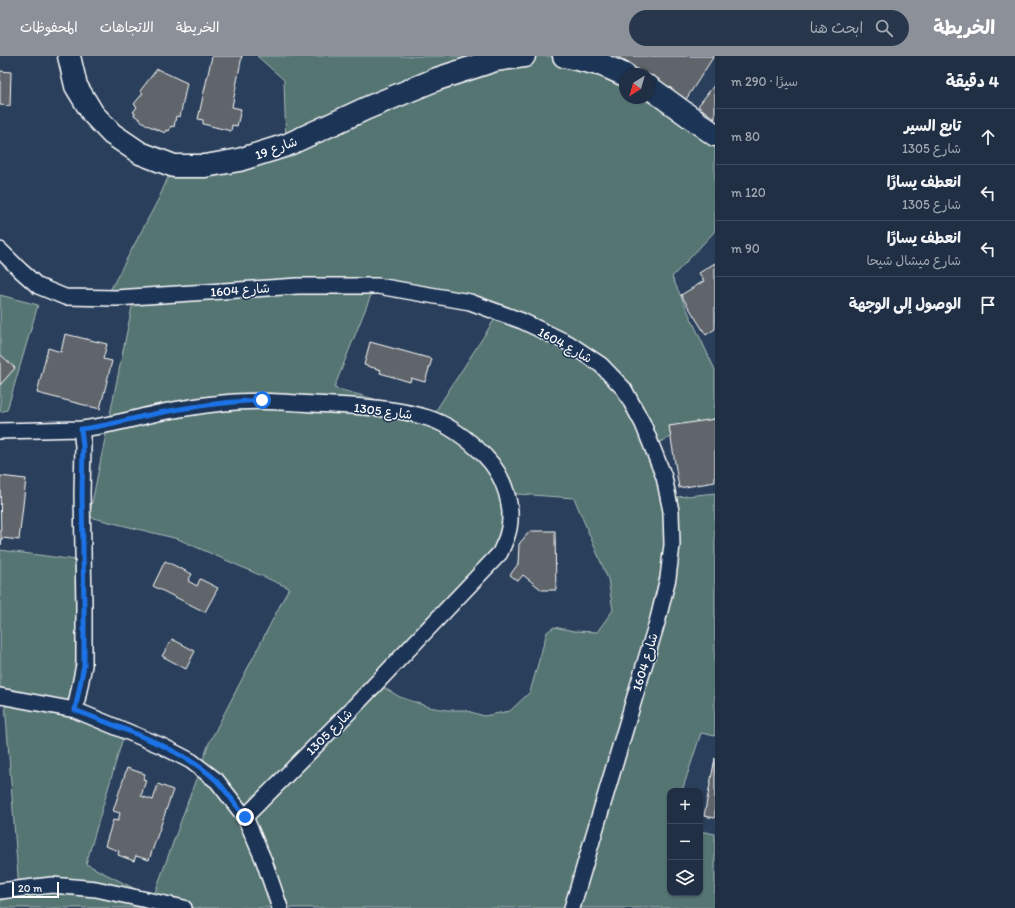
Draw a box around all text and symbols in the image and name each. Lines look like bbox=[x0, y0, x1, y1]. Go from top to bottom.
search box bbox=[629, 10, 909, 46]
text: الخريطة bbox=[933, 16, 995, 39]
icon: search bbox=[873, 17, 895, 39]
text: المحفوظات bbox=[20, 19, 78, 36]
text: الاتجاهات bbox=[100, 19, 154, 36]
text: الخريطة bbox=[176, 19, 219, 36]
text: ابحث هنا bbox=[810, 19, 863, 37]
north arrow bbox=[619, 68, 655, 104]
text: 4 دقيقة bbox=[946, 71, 999, 91]
text: سيرًا · 290 m bbox=[731, 74, 798, 89]
text: تابع السير bbox=[904, 117, 961, 135]
icon: ahead bbox=[977, 126, 999, 148]
text: 80 m bbox=[731, 129, 760, 144]
street label: شارع 19 bbox=[253, 133, 300, 164]
text: شارع 1305 bbox=[902, 141, 961, 156]
text: انعطف يسارًا bbox=[887, 173, 961, 191]
icon: left bbox=[977, 182, 999, 204]
text: 120 m bbox=[731, 185, 766, 200]
text: شارع 1305 bbox=[902, 197, 961, 212]
text: انعطف يسارًا bbox=[887, 229, 961, 247]
icon: left bbox=[977, 238, 999, 260]
text: 90 m bbox=[731, 241, 760, 256]
text: شارع ميشال شيحا bbox=[866, 253, 961, 268]
street label: شارع 1604 bbox=[210, 280, 270, 302]
icon: arrive bbox=[977, 294, 999, 316]
text: الوصول إلى الوجهة bbox=[849, 295, 961, 313]
street label: شارع 1604 bbox=[534, 324, 595, 368]
route start bbox=[253, 391, 271, 409]
street label: شارع 1305 bbox=[353, 400, 413, 424]
street label: شارع 1604 bbox=[629, 631, 663, 693]
street label: شارع 1305 bbox=[303, 706, 357, 760]
map controls bbox=[667, 788, 703, 896]
button: + bbox=[667, 788, 703, 824]
route end bbox=[236, 808, 254, 826]
button: − bbox=[667, 824, 703, 860]
button: layers bbox=[667, 860, 703, 896]
scale bar bbox=[12, 880, 59, 899]
text: 20 m bbox=[18, 882, 42, 895]

